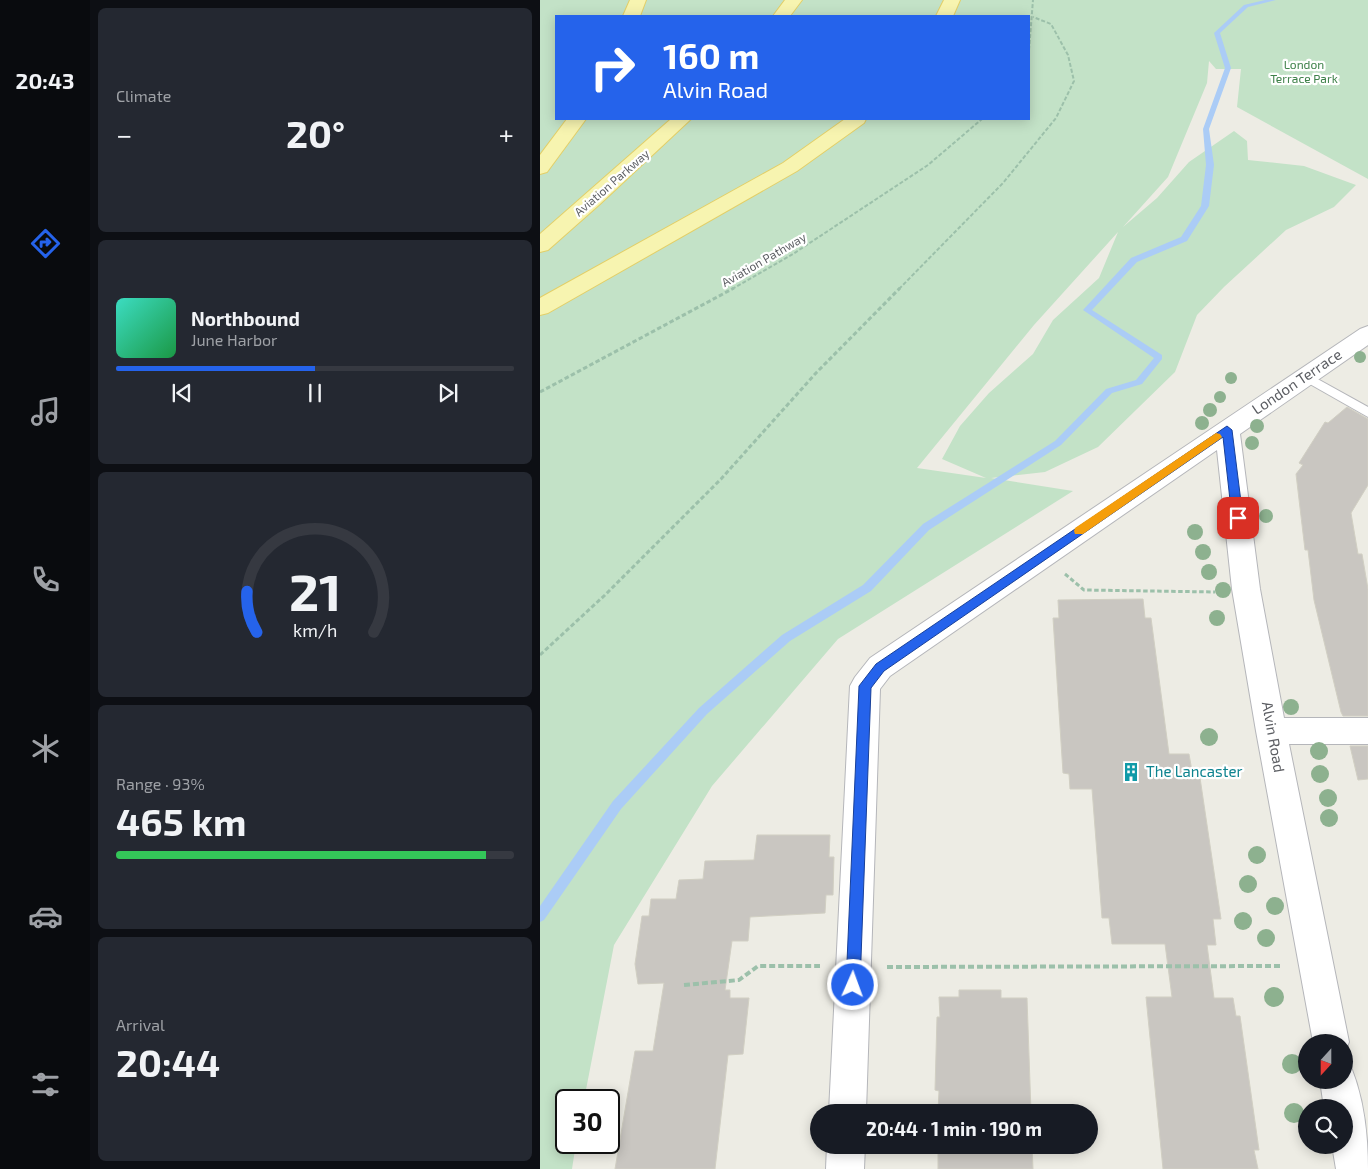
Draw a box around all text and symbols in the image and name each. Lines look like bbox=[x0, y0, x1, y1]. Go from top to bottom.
text: 160 m bbox=[663, 34, 759, 76]
icon: right bbox=[580, 35, 645, 100]
park label: London Terrace Park bbox=[1270, 57, 1338, 85]
text: 20:43 bbox=[16, 67, 74, 93]
text: Alvin Road bbox=[663, 76, 768, 102]
text: Climate bbox=[116, 86, 171, 105]
text: 20° bbox=[286, 110, 345, 156]
text: − bbox=[116, 117, 132, 151]
text: + bbox=[499, 117, 514, 151]
street label: Aviation Parkway bbox=[571, 146, 652, 219]
icon: directions bbox=[28, 226, 63, 261]
street label: Aviation Pathway bbox=[719, 229, 809, 289]
text: Northbound bbox=[191, 307, 300, 330]
text: June Harbor bbox=[191, 330, 278, 349]
street label: London Terrace bbox=[1248, 345, 1345, 418]
icon: previous bbox=[168, 379, 196, 407]
icon: pause bbox=[301, 379, 329, 407]
icon: next bbox=[434, 379, 462, 407]
icon: music bbox=[28, 394, 63, 429]
pin bbox=[1217, 497, 1259, 539]
icon: arrive bbox=[1224, 504, 1252, 532]
text: 21 bbox=[289, 559, 341, 621]
icon: phone bbox=[28, 562, 63, 597]
text: km/h bbox=[293, 619, 337, 641]
street label: Alvin Road bbox=[1259, 700, 1289, 774]
icon: climate bbox=[28, 731, 63, 766]
building icon: The Lancaster bbox=[1120, 761, 1142, 783]
place label: The Lancaster bbox=[1146, 762, 1242, 780]
text: Range · 93% bbox=[116, 774, 205, 793]
text: 465 km bbox=[116, 798, 247, 844]
icon: car bbox=[28, 899, 63, 934]
position arrow bbox=[826, 958, 878, 1010]
text: Arrival bbox=[116, 1015, 165, 1034]
north arrow bbox=[1298, 1034, 1352, 1089]
map controls bbox=[1298, 1034, 1353, 1154]
text: 20:44 bbox=[116, 1039, 220, 1085]
icon: filters bbox=[28, 1067, 63, 1102]
speed limit sign: 30 bbox=[555, 1089, 620, 1154]
button: search bbox=[1298, 1099, 1353, 1154]
text: 20:44 · 1 min · 190 m bbox=[866, 1117, 1042, 1140]

